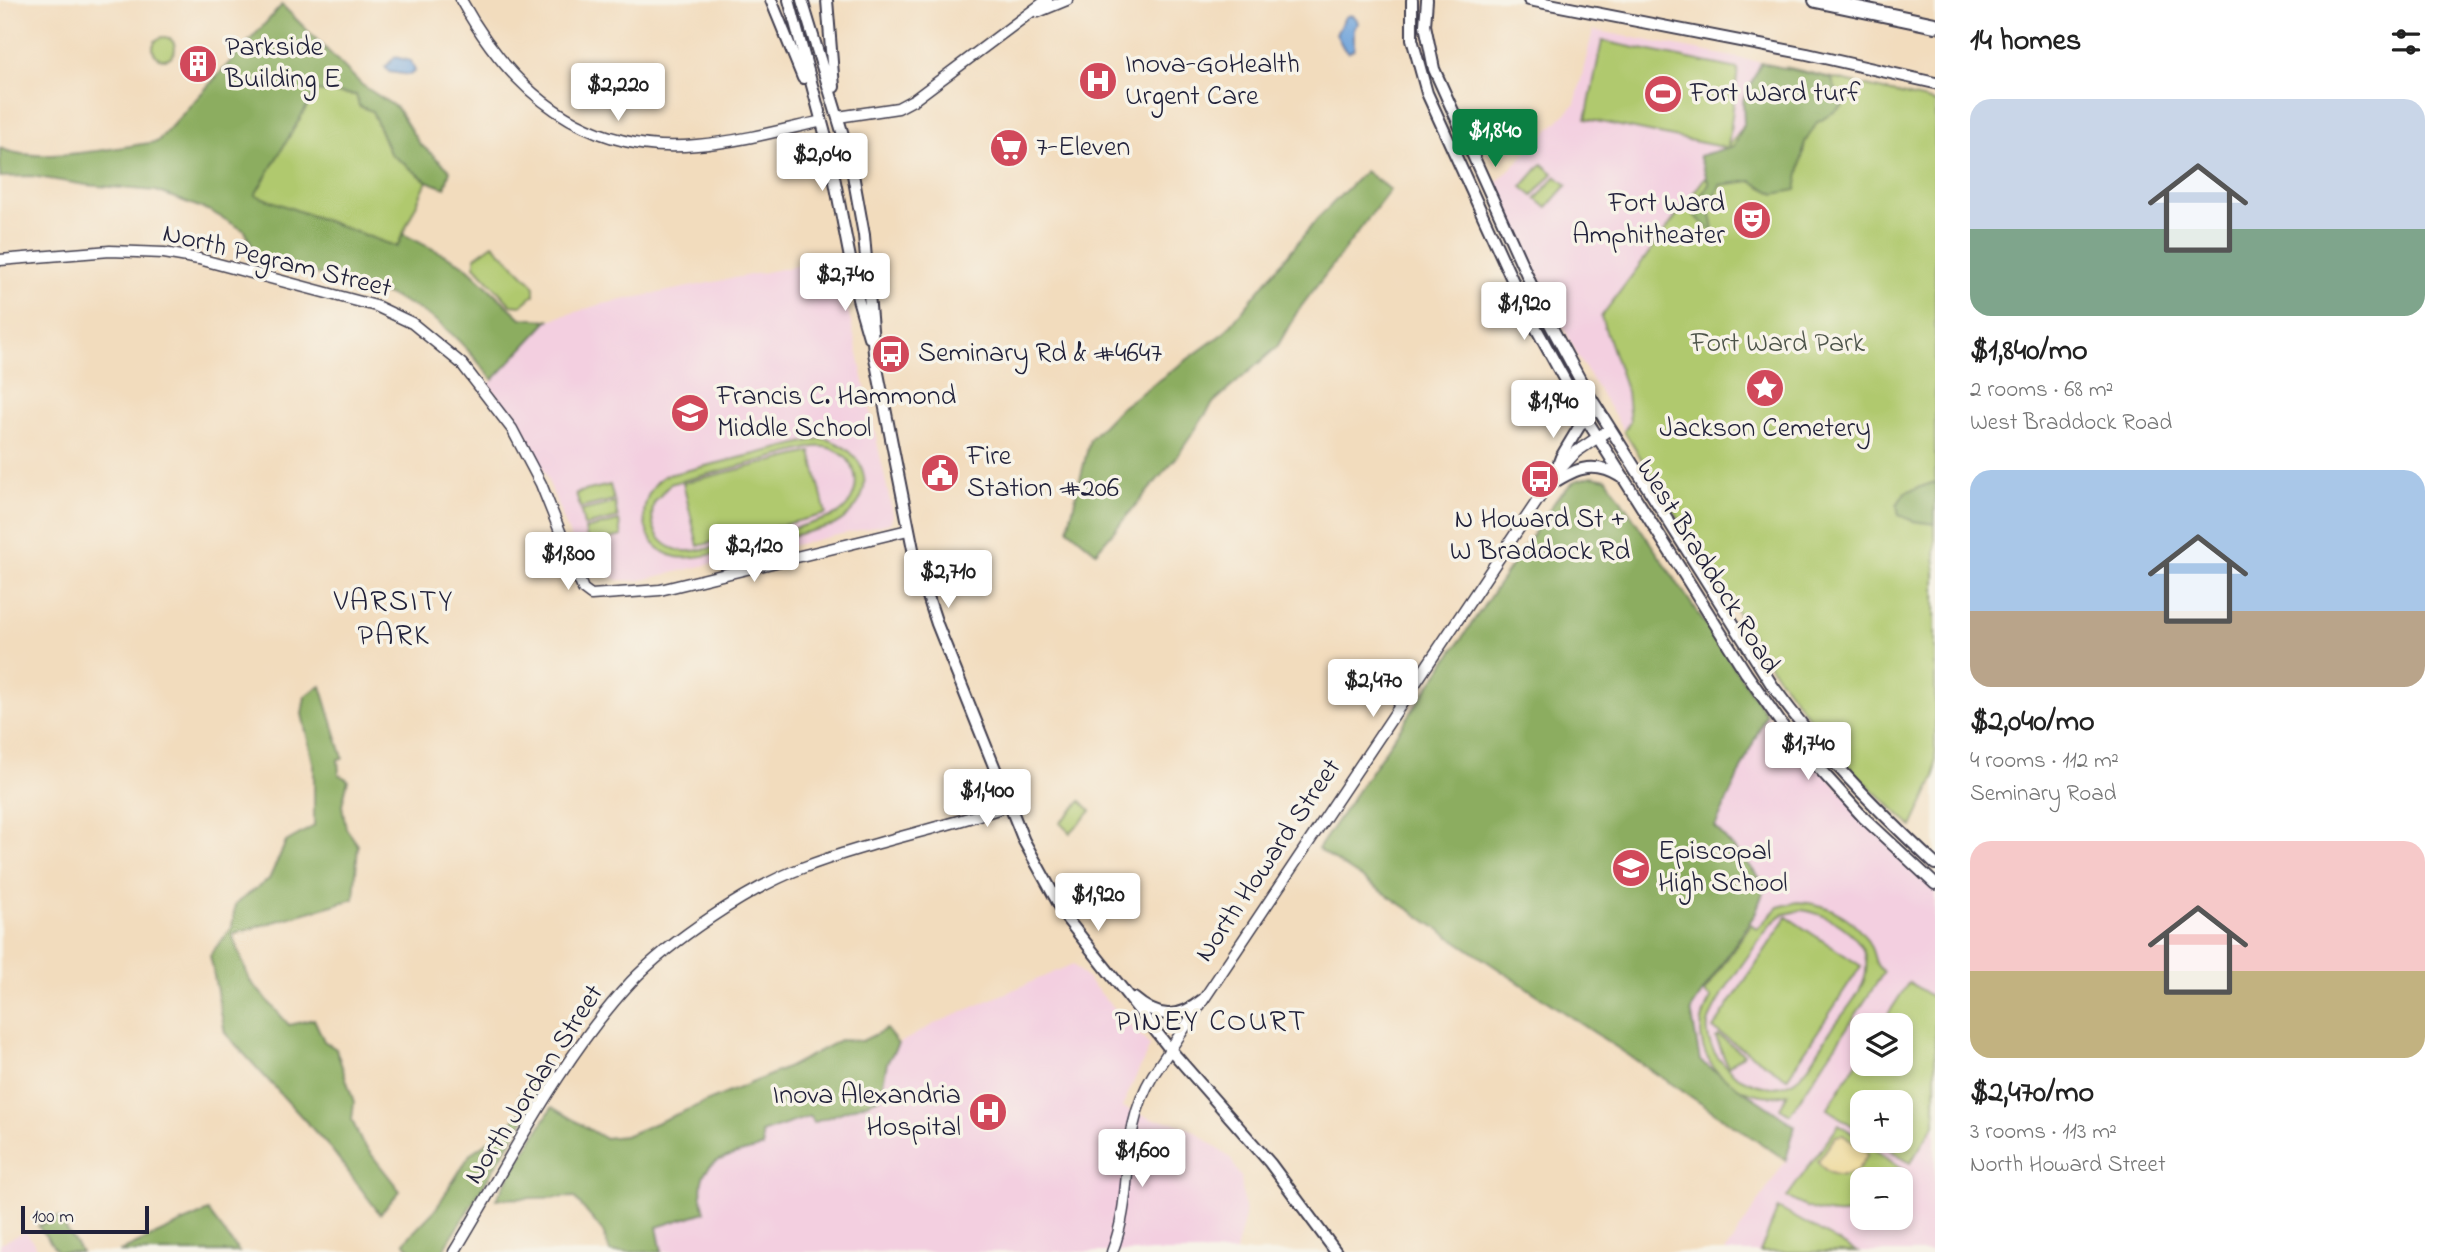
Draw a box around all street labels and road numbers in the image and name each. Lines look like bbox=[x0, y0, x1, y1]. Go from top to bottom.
street label: North Pegram Street bbox=[158, 214, 396, 310]
street label: West Braddock Road bbox=[1624, 452, 1790, 682]
street label: North Howard Street bbox=[1185, 751, 1353, 971]
street label: North Jordan Street bbox=[455, 977, 615, 1193]

